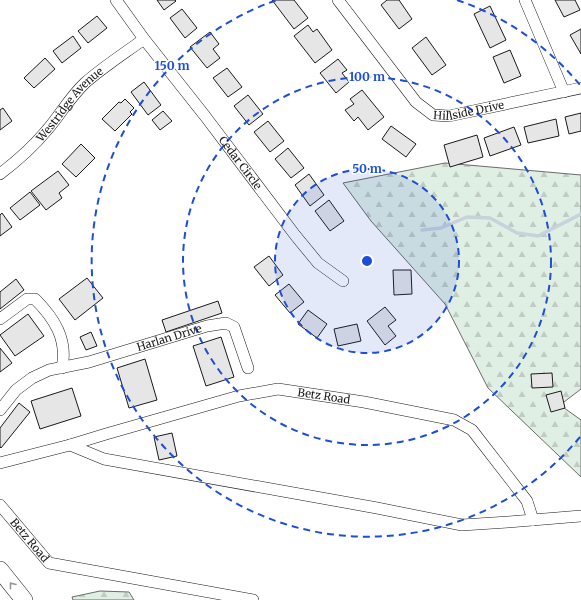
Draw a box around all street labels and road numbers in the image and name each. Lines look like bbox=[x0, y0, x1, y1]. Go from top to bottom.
street label: Westridge Avenue bbox=[33, 64, 106, 145]
street label: Hillside Drive bbox=[433, 97, 505, 123]
street label: Cedar Circle bbox=[216, 133, 265, 192]
street label: Harlan Drive bbox=[135, 321, 204, 354]
street label: Betz Road bbox=[297, 385, 352, 407]
street label: Betz Road bbox=[7, 515, 52, 565]

